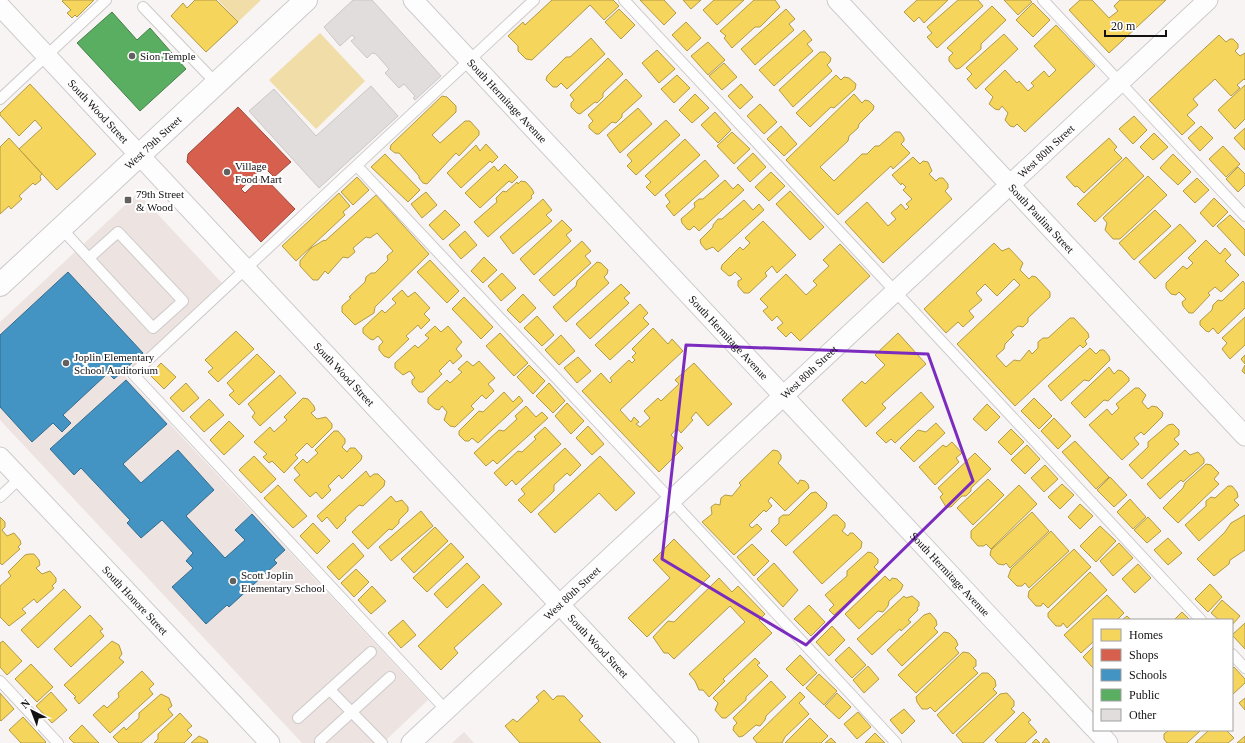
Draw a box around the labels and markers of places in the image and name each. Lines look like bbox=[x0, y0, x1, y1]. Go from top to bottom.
place label: Sion Temple bbox=[140, 50, 196, 62]
marker: Sion Temple bbox=[127, 51, 137, 61]
place label: Village Food Mart bbox=[235, 160, 282, 185]
marker: Village Food Mart bbox=[222, 167, 232, 177]
place label: 79th Street & Wood bbox=[136, 188, 184, 213]
marker: 79th Street & Wood bbox=[123, 195, 133, 205]
place label: Joplin Elementary School Auditorium bbox=[74, 351, 158, 376]
marker: Joplin Elementary School Auditorium bbox=[61, 358, 71, 368]
place label: Scott Joplin Elementary School bbox=[241, 569, 325, 594]
marker: Scott Joplin Elementary School bbox=[228, 576, 238, 586]

